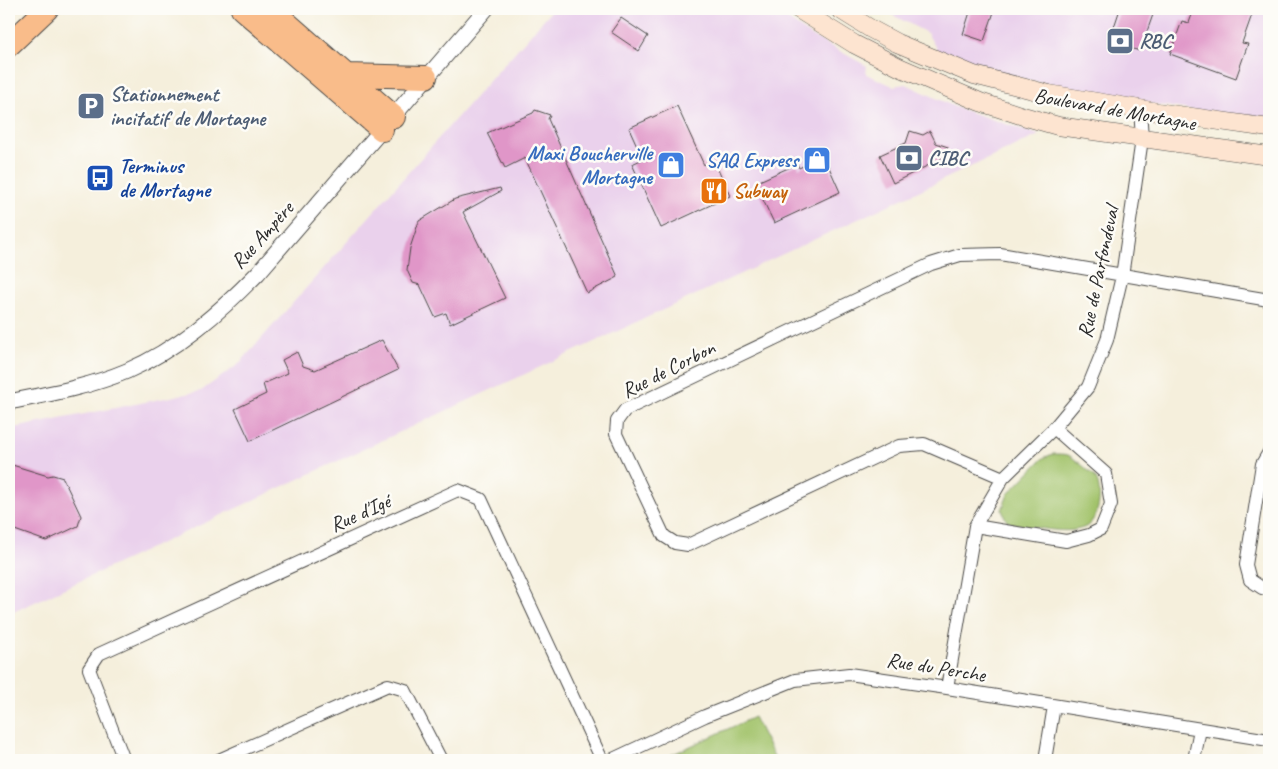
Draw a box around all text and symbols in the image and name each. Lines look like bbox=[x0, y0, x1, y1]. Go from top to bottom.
bank icon: RBC bbox=[1105, 26, 1135, 56]
place label: RBC bbox=[1139, 28, 1174, 54]
place label: Stationnement incitatif de Mortagne bbox=[110, 81, 267, 131]
street label: Boulevard de Mortagne bbox=[1032, 82, 1199, 136]
parking icon: Stationnement incitatif de Mortagne bbox=[76, 91, 106, 121]
place label: Maxi Boucherville Mortagne bbox=[527, 140, 654, 190]
bank icon: CIBC bbox=[894, 143, 924, 173]
shop icon: SAQ Express bbox=[802, 145, 832, 175]
place label: CIBC bbox=[928, 145, 971, 171]
place label: SAQ Express bbox=[706, 147, 801, 173]
shop icon: Maxi Boucherville Mortagne bbox=[656, 150, 686, 180]
place label: Terminus de Mortagne bbox=[119, 153, 212, 203]
bus stop icon: Terminus de Mortagne bbox=[85, 163, 115, 193]
restaurant icon: Subway bbox=[699, 176, 729, 206]
place label: Subway bbox=[733, 178, 789, 204]
street label: Rue Ampère bbox=[225, 194, 300, 274]
street label: Rue de Parfondeval bbox=[1071, 200, 1125, 340]
street label: Rue de Corbon bbox=[617, 334, 720, 404]
street label: Rue d'Igé bbox=[326, 487, 397, 538]
street label: Rue du Perche bbox=[885, 646, 988, 688]

